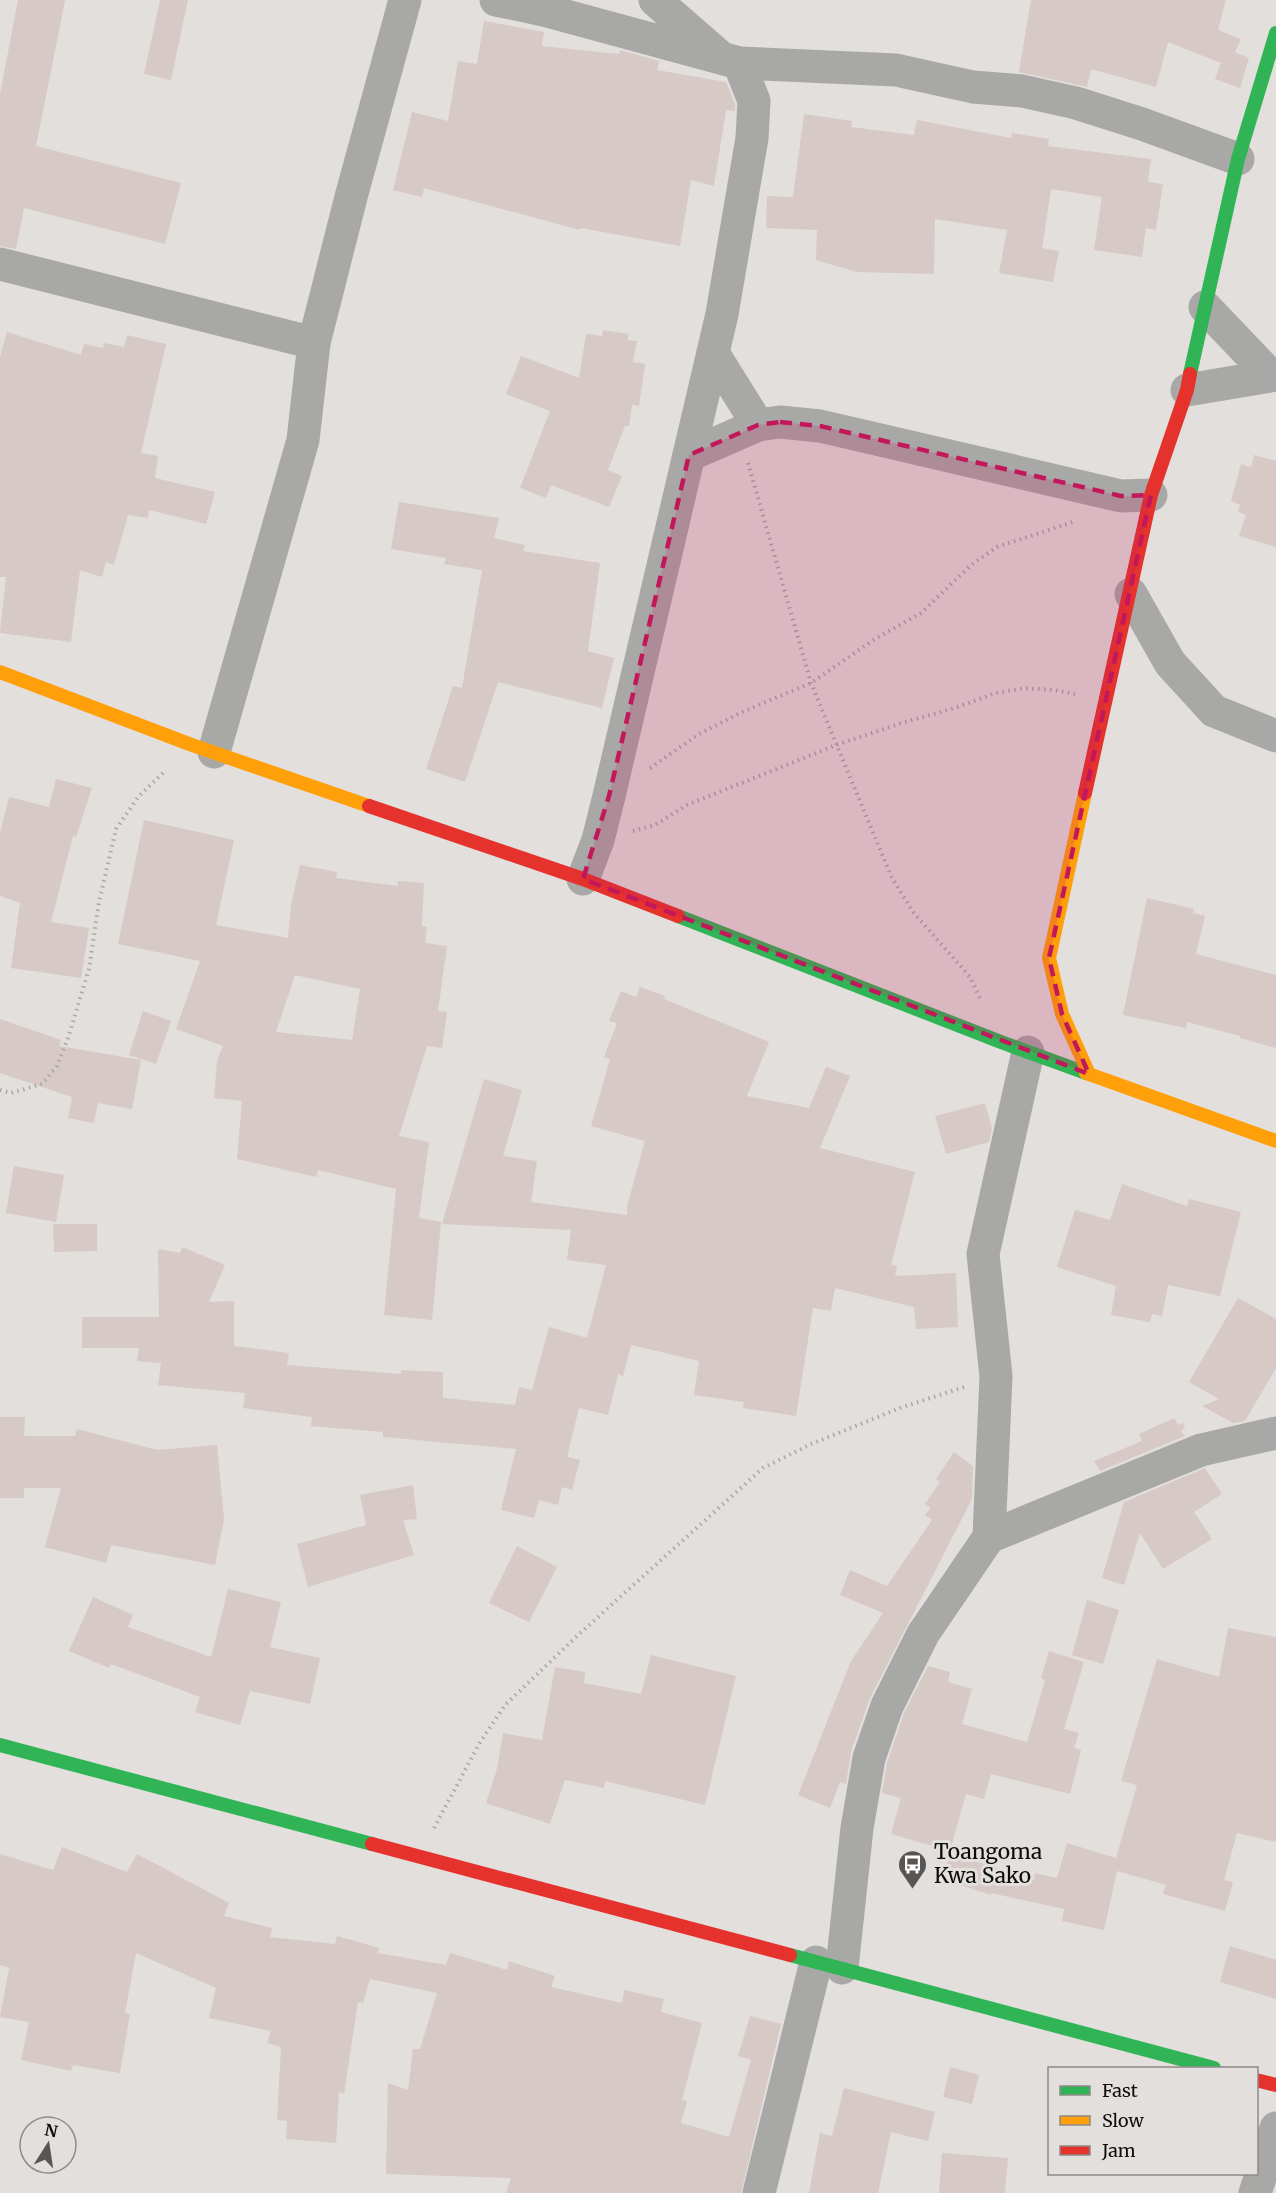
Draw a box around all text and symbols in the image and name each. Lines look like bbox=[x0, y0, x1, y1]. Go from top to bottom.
place label: Toangoma Kwa Sako bbox=[934, 1838, 1042, 1889]
bus stop icon: Toangoma Kwa Sako bbox=[897, 1848, 929, 1890]
legend bbox=[1048, 2067, 1258, 2175]
text: Fast bbox=[1102, 2079, 1138, 2102]
text: Slow bbox=[1102, 2109, 1145, 2132]
north arrow bbox=[18, 2115, 78, 2175]
text: N bbox=[43, 2119, 60, 2141]
text: Jam bbox=[1101, 2139, 1136, 2162]

